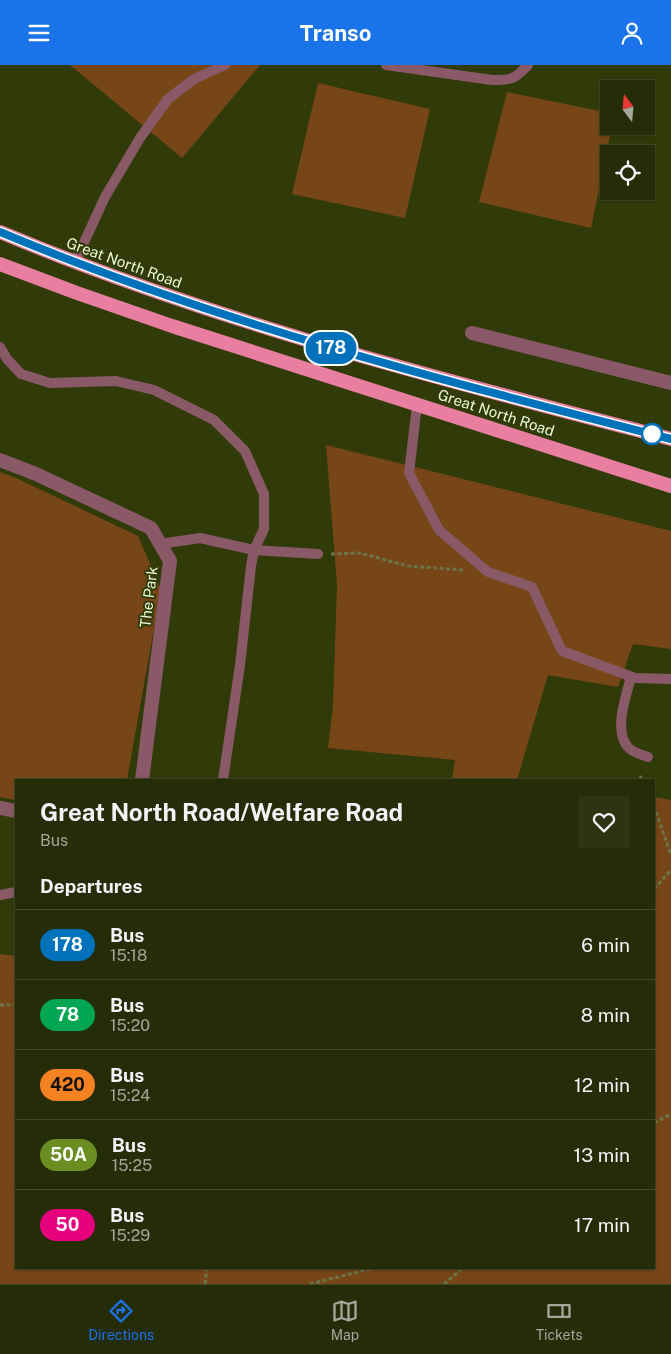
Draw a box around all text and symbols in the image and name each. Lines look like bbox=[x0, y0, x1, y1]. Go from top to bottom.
icon: menu bbox=[25, 19, 53, 47]
icon: person bbox=[618, 19, 646, 47]
text: Transo bbox=[300, 20, 371, 46]
north arrow bbox=[600, 80, 655, 135]
map controls bbox=[600, 80, 655, 200]
button: locate bbox=[600, 145, 655, 200]
street label: Great North Road bbox=[64, 234, 184, 291]
line badge: 178 bbox=[302, 332, 360, 364]
text: 178 bbox=[316, 337, 346, 358]
street label: Great North Road bbox=[436, 386, 557, 439]
unlabelled marker bbox=[641, 423, 663, 445]
street label: The Park bbox=[136, 565, 161, 629]
button: heart bbox=[578, 796, 630, 848]
text: Great North Road/Welfare Road bbox=[40, 798, 403, 826]
text: Bus bbox=[40, 831, 68, 850]
text: Departures bbox=[40, 875, 143, 897]
text: Bus bbox=[110, 924, 144, 946]
text: 178 bbox=[52, 934, 83, 955]
text: 6 min bbox=[581, 934, 630, 956]
text: 15:18 bbox=[110, 946, 147, 965]
text: Bus bbox=[110, 994, 144, 1016]
text: 78 bbox=[56, 1004, 79, 1025]
text: 8 min bbox=[581, 1004, 630, 1026]
text: 15:20 bbox=[110, 1016, 150, 1035]
text: Bus bbox=[110, 1064, 144, 1086]
text: 420 bbox=[50, 1074, 85, 1095]
text: 12 min bbox=[574, 1074, 630, 1096]
text: 15:24 bbox=[110, 1086, 150, 1105]
text: Bus bbox=[112, 1134, 146, 1156]
text: 50A bbox=[50, 1144, 87, 1165]
text: 13 min bbox=[573, 1144, 630, 1166]
text: 15:25 bbox=[112, 1156, 152, 1175]
text: Bus bbox=[110, 1204, 144, 1226]
text: 50 bbox=[56, 1214, 79, 1235]
text: 17 min bbox=[574, 1214, 630, 1236]
text: 15:29 bbox=[110, 1226, 150, 1245]
tab: Directions bbox=[88, 1297, 154, 1343]
tab: Map bbox=[331, 1297, 359, 1343]
tab: Tickets bbox=[536, 1297, 583, 1343]

